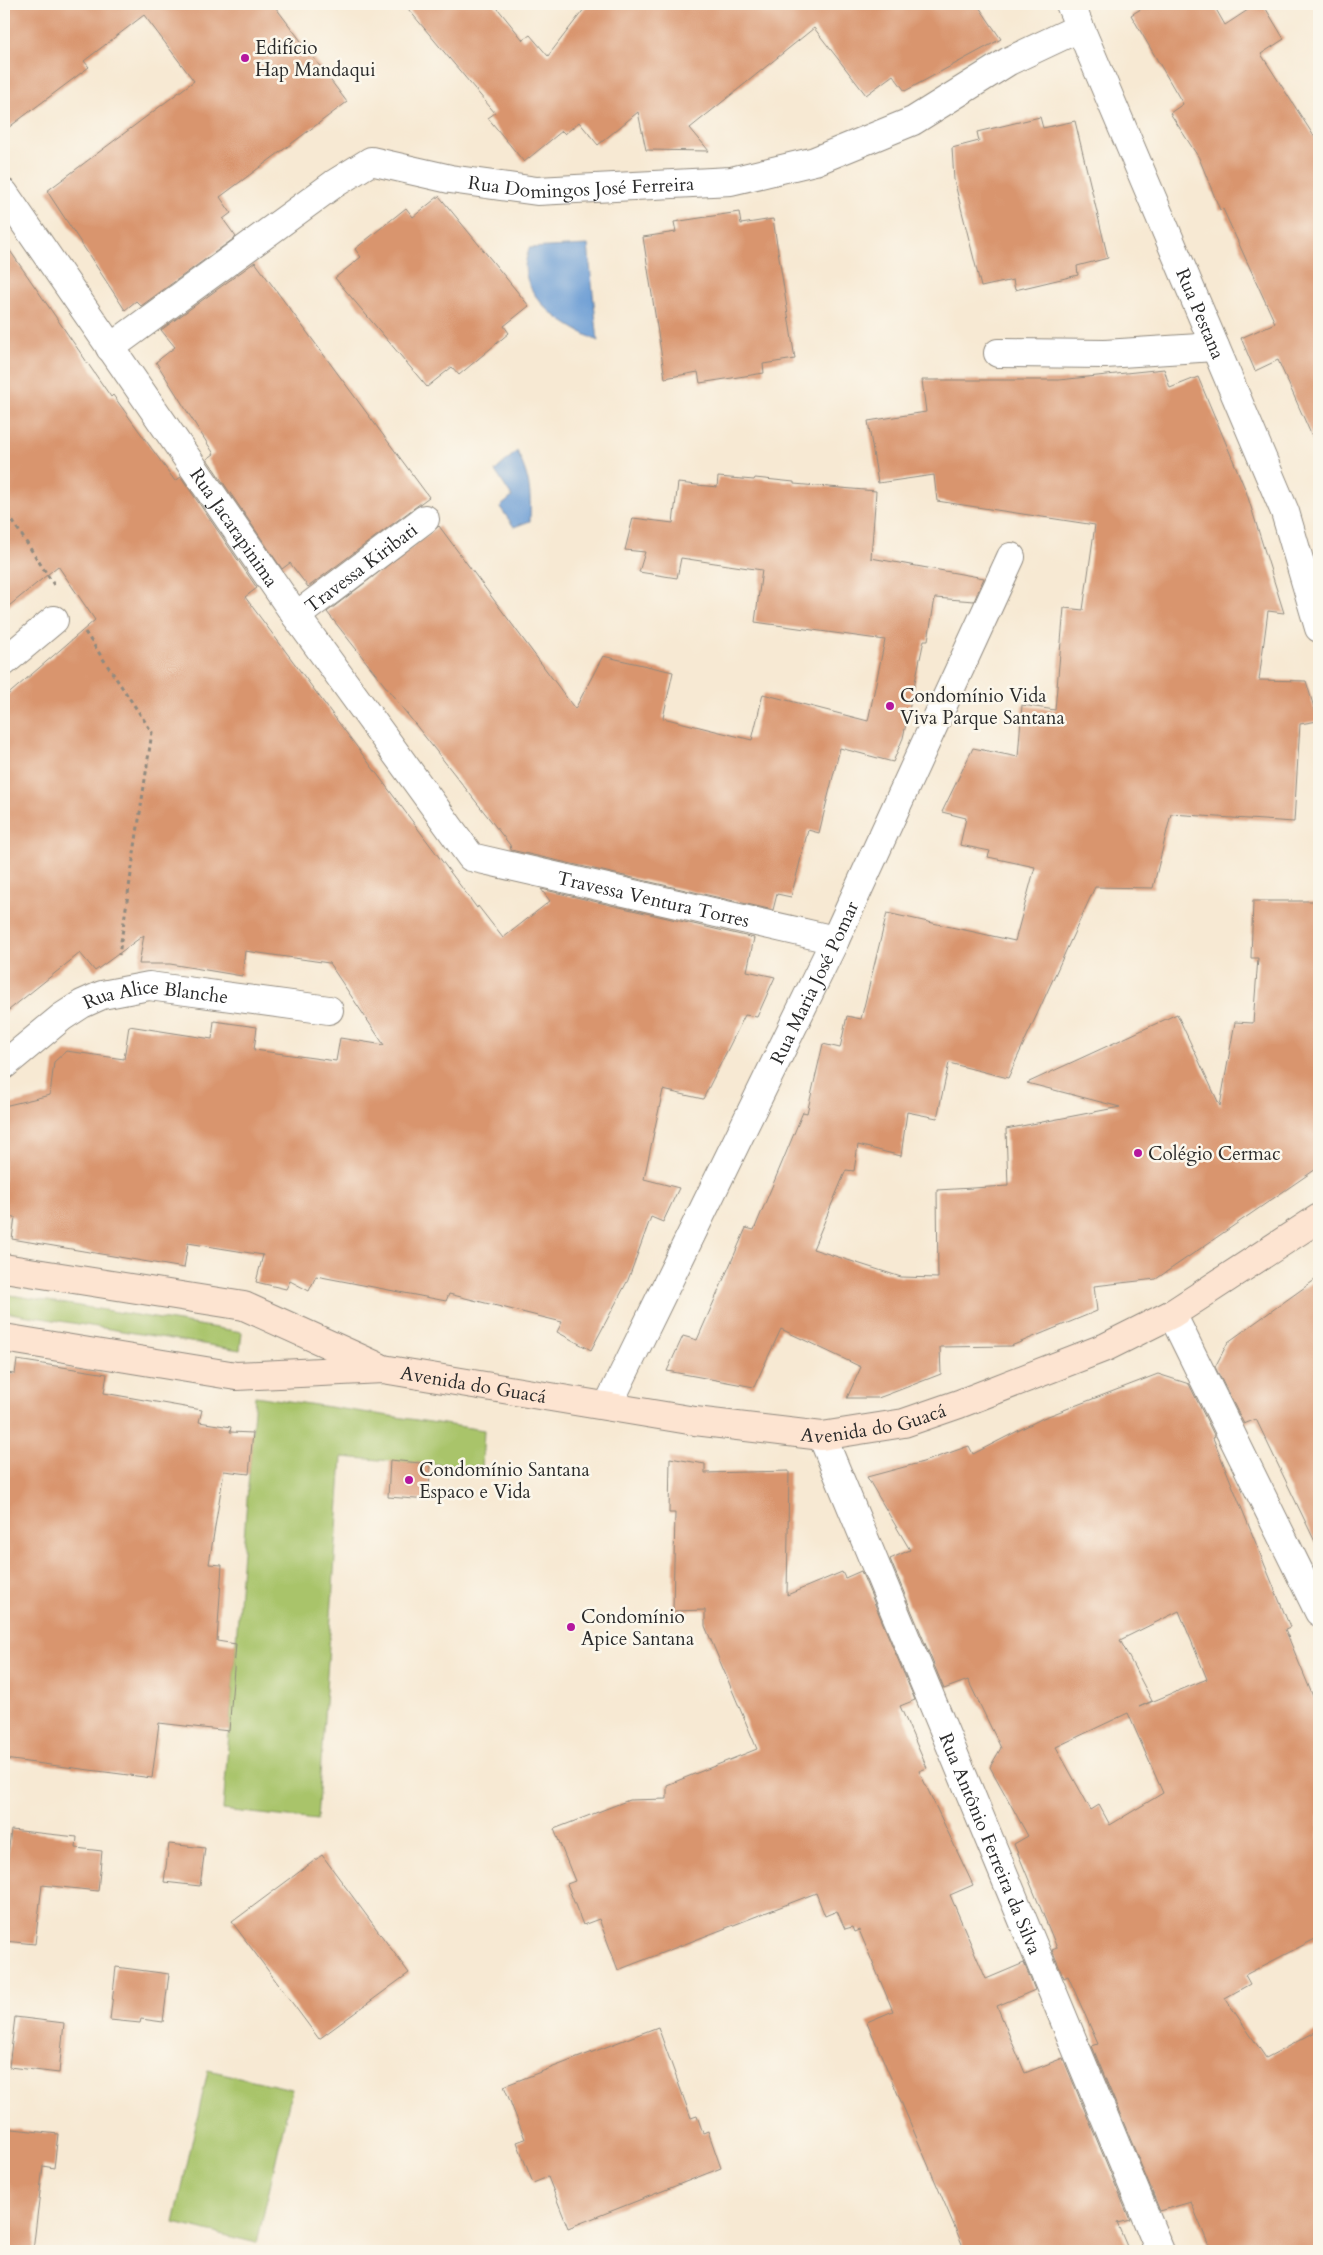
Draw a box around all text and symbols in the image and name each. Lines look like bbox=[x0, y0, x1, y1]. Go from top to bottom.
place label: Edifício Hap Mandaqui bbox=[255, 35, 375, 83]
marker: Edifício Hap Mandaqui bbox=[239, 52, 251, 64]
street label: Rua Domingos José Ferreira bbox=[466, 170, 695, 205]
street label: Rua Pestana bbox=[1169, 264, 1231, 363]
street label: Rua Jacarapinima bbox=[183, 463, 284, 593]
street label: Travessa Kiribati bbox=[300, 517, 423, 619]
place label: Condomínio Vida Viva Parque Santana bbox=[900, 683, 1065, 731]
marker: Condomínio Vida Viva Parque Santana bbox=[884, 700, 896, 712]
street label: Travessa Ventura Torres bbox=[555, 865, 752, 934]
street label: Rua Maria José Pomar bbox=[764, 897, 865, 1069]
street label: Rua Alice Blanche bbox=[79, 974, 230, 1016]
place label: Colégio Cermac bbox=[1148, 1141, 1281, 1167]
marker: Colégio Cermac bbox=[1132, 1147, 1144, 1159]
street label: Avenida do Guacá bbox=[398, 1360, 548, 1410]
street label: Avenida do Guacá bbox=[799, 1398, 949, 1450]
place label: Condomínio Santana Espaco e Vida bbox=[419, 1457, 590, 1505]
marker: Condomínio Santana Espaco e Vida bbox=[403, 1474, 415, 1486]
place label: Condomínio Apice Santana bbox=[581, 1604, 694, 1652]
marker: Condomínio Apice Santana bbox=[565, 1621, 577, 1633]
street label: Rua Antônio Ferreira da Silva bbox=[932, 1729, 1048, 1959]

